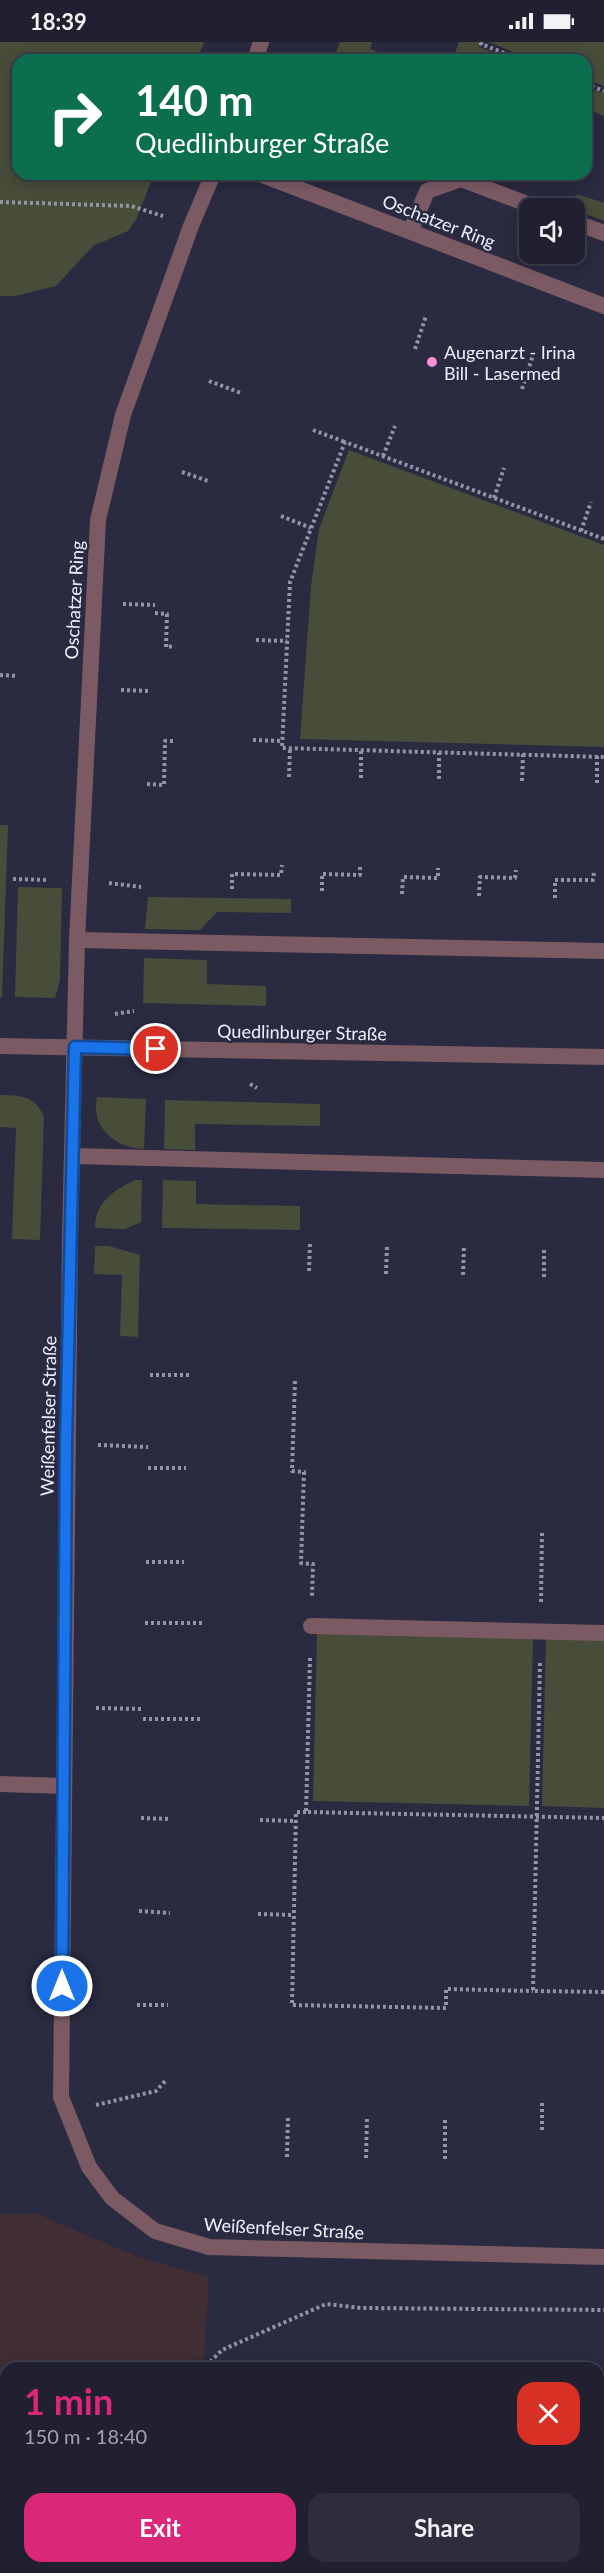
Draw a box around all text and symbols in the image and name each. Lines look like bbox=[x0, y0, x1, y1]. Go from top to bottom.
text: 18:39 bbox=[30, 8, 87, 35]
text: 140 m bbox=[135, 75, 253, 125]
icon: right bbox=[36, 78, 114, 156]
text: Quedlinburger Straße bbox=[135, 126, 389, 159]
street label: Oschatzer Ring bbox=[379, 189, 499, 253]
map controls bbox=[519, 198, 585, 264]
button: sound bbox=[519, 198, 585, 264]
place label: Augenarzt - Irina Bill - Lasermed bbox=[444, 341, 576, 384]
marker: Augenarzt - Irina Bill - Lasermed bbox=[425, 355, 439, 369]
street label: Oschatzer Ring bbox=[60, 540, 88, 660]
street label: Quedlinburger Straße bbox=[217, 1020, 387, 1044]
pin bbox=[130, 1023, 181, 1074]
icon: arrive bbox=[139, 1032, 172, 1065]
street label: Weißenfelser Straße bbox=[36, 1336, 60, 1496]
position arrow bbox=[30, 1954, 94, 2018]
street label: Weißenfelser Straße bbox=[203, 2213, 365, 2243]
text: 1 min bbox=[24, 2379, 113, 2423]
button: close bbox=[517, 2382, 580, 2445]
text: 150 m · 18:40 bbox=[24, 2424, 147, 2448]
button: Exit bbox=[24, 2493, 296, 2562]
button: Share bbox=[308, 2493, 580, 2562]

